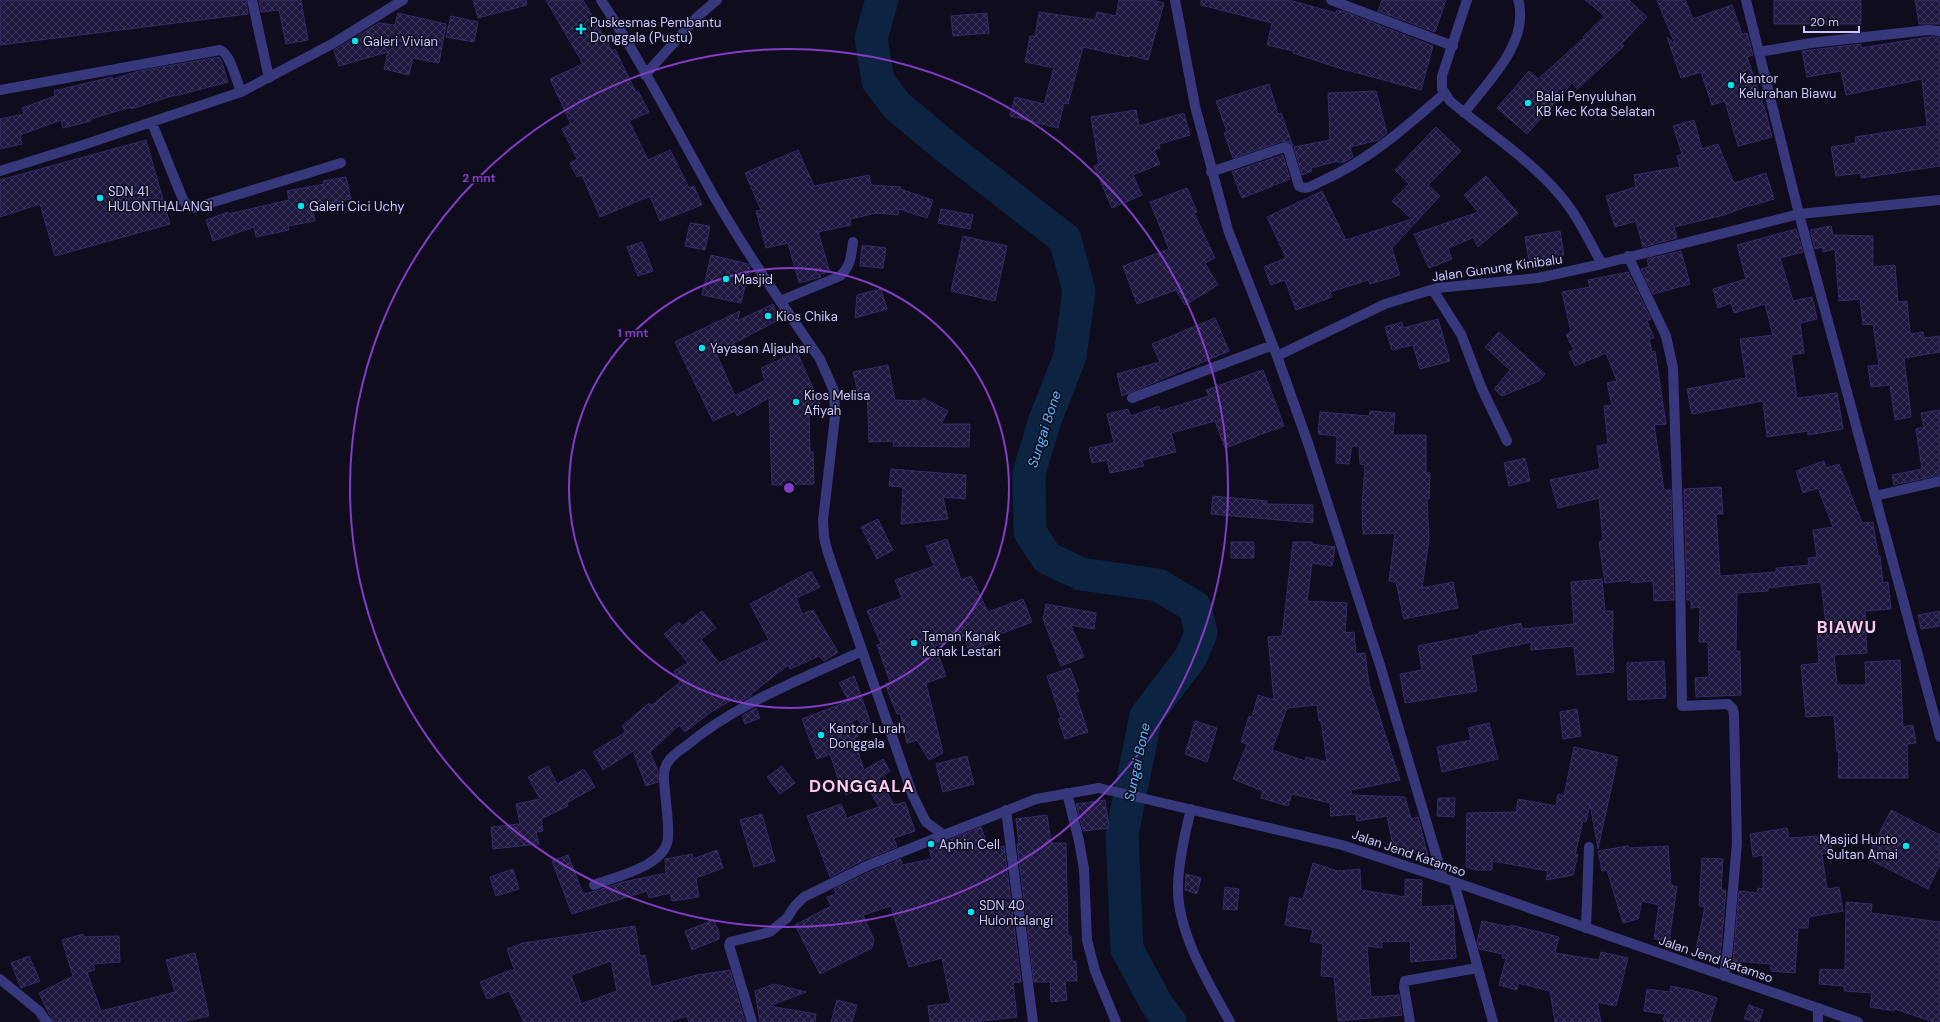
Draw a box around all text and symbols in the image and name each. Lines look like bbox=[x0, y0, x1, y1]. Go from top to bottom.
scale bar bbox=[1804, 8, 1859, 34]
place label: Puskesmas Pembantu Donggala (Pustu) bbox=[590, 14, 722, 46]
text: 20 m bbox=[1810, 14, 1839, 30]
marker: Puskesmas Pembantu Donggala (Pustu) bbox=[575, 23, 587, 35]
place label: Galeri Vivian bbox=[363, 33, 438, 50]
marker: Galeri Vivian bbox=[350, 36, 360, 46]
place label: Kantor Kelurahan Biawu bbox=[1739, 70, 1837, 102]
marker: Kantor Kelurahan Biawu bbox=[1726, 80, 1736, 90]
place label: Balai Penyuluhan KB Kec Kota Selatan bbox=[1536, 88, 1655, 120]
marker: Balai Penyuluhan KB Kec Kota Selatan bbox=[1523, 98, 1533, 108]
text: 2 mnt bbox=[462, 170, 496, 186]
place label: SDN 41 HULONTHALANGI bbox=[108, 183, 213, 215]
marker: SDN 41 HULONTHALANGI bbox=[95, 193, 105, 203]
place label: Galeri Cici Uchy bbox=[309, 198, 405, 215]
marker: Galeri Cici Uchy bbox=[296, 201, 306, 211]
street label: Jalan Gunung Kinibalu bbox=[1431, 250, 1563, 286]
place label: Masjid bbox=[734, 271, 773, 288]
marker: Masjid bbox=[721, 274, 731, 284]
place label: Kios Chika bbox=[776, 308, 838, 325]
marker: Kios Chika bbox=[763, 311, 773, 321]
text: 1 mnt bbox=[617, 325, 649, 341]
place label: Yayasan Aljauhar bbox=[710, 340, 811, 357]
marker: Yayasan Aljauhar bbox=[697, 343, 707, 353]
place label: Kios Melisa Afiyah bbox=[804, 387, 870, 419]
water label: Sungai Bone bbox=[1023, 388, 1065, 470]
marker: Kios Melisa Afiyah bbox=[791, 397, 801, 407]
centre of rings bbox=[782, 481, 796, 495]
district label: BIAWU bbox=[1817, 616, 1877, 638]
place label: Taman Kanak Kanak Lestari bbox=[922, 628, 1001, 660]
marker: Taman Kanak Kanak Lestari bbox=[909, 638, 919, 648]
place label: Kantor Lurah Donggala bbox=[829, 720, 905, 752]
water label: Sungai Bone bbox=[1120, 721, 1154, 803]
marker: Kantor Lurah Donggala bbox=[816, 730, 826, 740]
district label: DONGGALA bbox=[809, 775, 915, 797]
street label: Jalan Jend Katamso bbox=[1350, 825, 1469, 881]
place label: Masjid Hunto Sultan Amai bbox=[1819, 831, 1898, 863]
place label: Aphin Cell bbox=[939, 836, 1000, 853]
marker: Aphin Cell bbox=[926, 839, 936, 849]
marker: Masjid Hunto Sultan Amai bbox=[1901, 841, 1911, 851]
place label: SDN 40 Hulontalangi bbox=[979, 897, 1053, 929]
marker: SDN 40 Hulontalangi bbox=[966, 907, 976, 917]
street label: Jalan Jend Katamso bbox=[1657, 931, 1776, 987]

